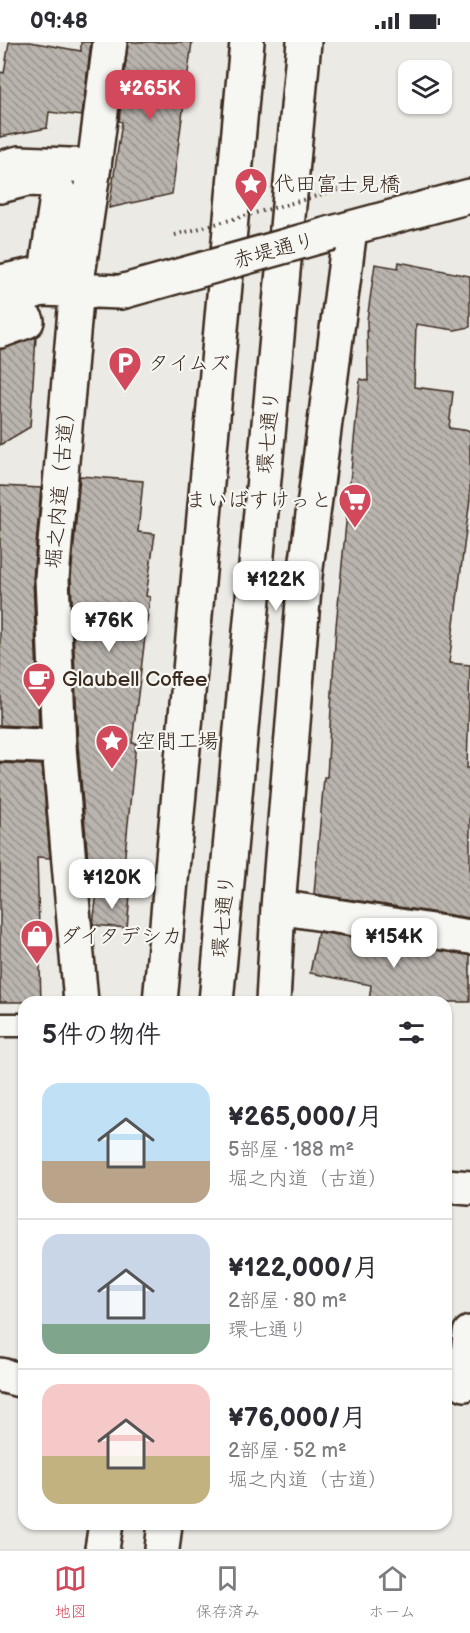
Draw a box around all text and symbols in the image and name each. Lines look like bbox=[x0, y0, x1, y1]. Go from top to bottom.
text: 09:48 bbox=[30, 8, 88, 35]
map controls bbox=[398, 60, 452, 114]
button: layers bbox=[398, 60, 452, 114]
pin: ¥265K bbox=[108, 70, 192, 121]
text: ¥265K bbox=[119, 77, 181, 101]
place icon: 代田富士見橋 bbox=[233, 166, 269, 213]
place label: 代田富士見橋 bbox=[274, 172, 400, 197]
street label: 赤堤通り bbox=[230, 228, 318, 273]
parking icon: タイムズ bbox=[107, 345, 143, 392]
place label: タイムズ bbox=[148, 351, 230, 376]
street label: 環七通り bbox=[252, 389, 285, 475]
street label: 堀之内道（古道） bbox=[41, 400, 80, 570]
supermarket icon: まいばすけっと bbox=[337, 482, 373, 529]
place label: まいばすけっと bbox=[185, 488, 332, 513]
pin: ¥122K bbox=[234, 561, 318, 612]
text: ¥122K bbox=[247, 568, 305, 592]
pin: ¥76K bbox=[73, 602, 145, 653]
text: ¥76K bbox=[85, 609, 133, 633]
cafe icon: Glaubell Coffee bbox=[21, 661, 57, 708]
place label: Glaubell Coffee bbox=[62, 667, 207, 692]
place icon: 空間工場 bbox=[94, 723, 130, 770]
place label: 空間工場 bbox=[135, 729, 219, 754]
pin: ¥120K bbox=[70, 859, 154, 910]
text: ¥120K bbox=[83, 866, 141, 890]
street label: 環七通り bbox=[207, 873, 240, 959]
shop icon: ダイタデシカ bbox=[19, 918, 55, 965]
pin: ¥154K bbox=[352, 918, 436, 969]
place label: ダイタデシカ bbox=[60, 924, 183, 949]
text: ¥154K bbox=[365, 925, 423, 949]
icon: filters bbox=[395, 1016, 428, 1049]
text: 5件の物件 bbox=[42, 1020, 161, 1051]
text: ¥265,000/月 bbox=[228, 1102, 383, 1133]
icon: home bbox=[90, 1107, 162, 1179]
text: 5部屋 · 188 m² bbox=[228, 1138, 354, 1162]
text: 堀之内道（古道） bbox=[228, 1167, 388, 1191]
text: ¥122,000/月 bbox=[228, 1253, 379, 1284]
icon: home bbox=[90, 1258, 162, 1330]
text: 2部屋 · 80 m² bbox=[228, 1289, 347, 1313]
text: 環七通り bbox=[228, 1318, 308, 1342]
text: ¥76,000/月 bbox=[228, 1403, 367, 1434]
icon: home bbox=[90, 1408, 162, 1480]
text: 2部屋 · 52 m² bbox=[228, 1439, 347, 1463]
text: 堀之内道（古道） bbox=[228, 1468, 388, 1492]
tab: 地図 bbox=[54, 1562, 87, 1622]
tab: 保存済み bbox=[196, 1562, 260, 1622]
tab: ホーム bbox=[368, 1562, 416, 1622]

